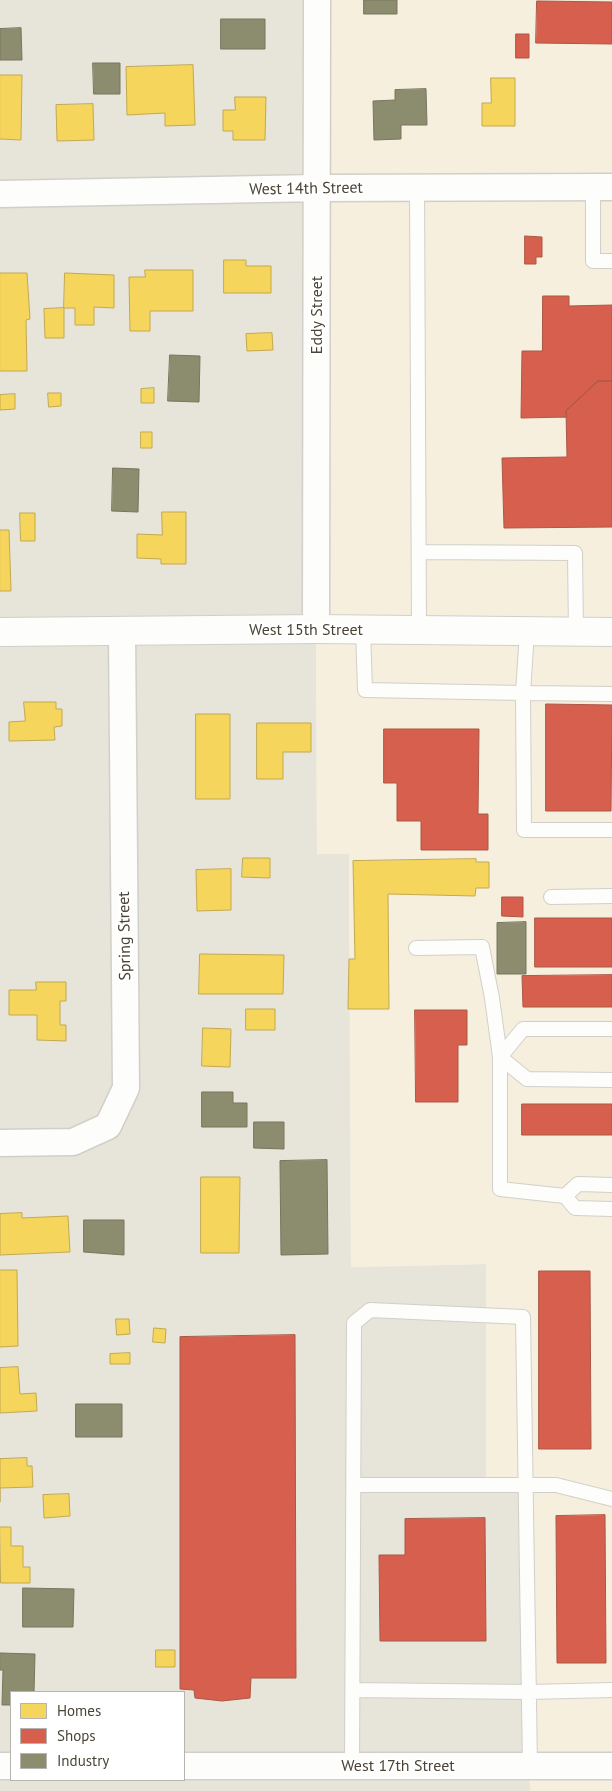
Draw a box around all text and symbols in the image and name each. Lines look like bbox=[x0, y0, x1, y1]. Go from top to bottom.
street label: West 14th Street bbox=[249, 178, 363, 200]
street label: Eddy Street bbox=[307, 276, 327, 354]
street label: West 15th Street bbox=[249, 620, 363, 640]
street label: Spring Street bbox=[115, 891, 135, 981]
legend bbox=[10, 1691, 185, 1781]
text: Homes bbox=[57, 1701, 101, 1720]
text: Shops bbox=[57, 1726, 96, 1745]
text: Industry bbox=[57, 1751, 109, 1770]
street label: West 17th Street bbox=[341, 1756, 455, 1776]

